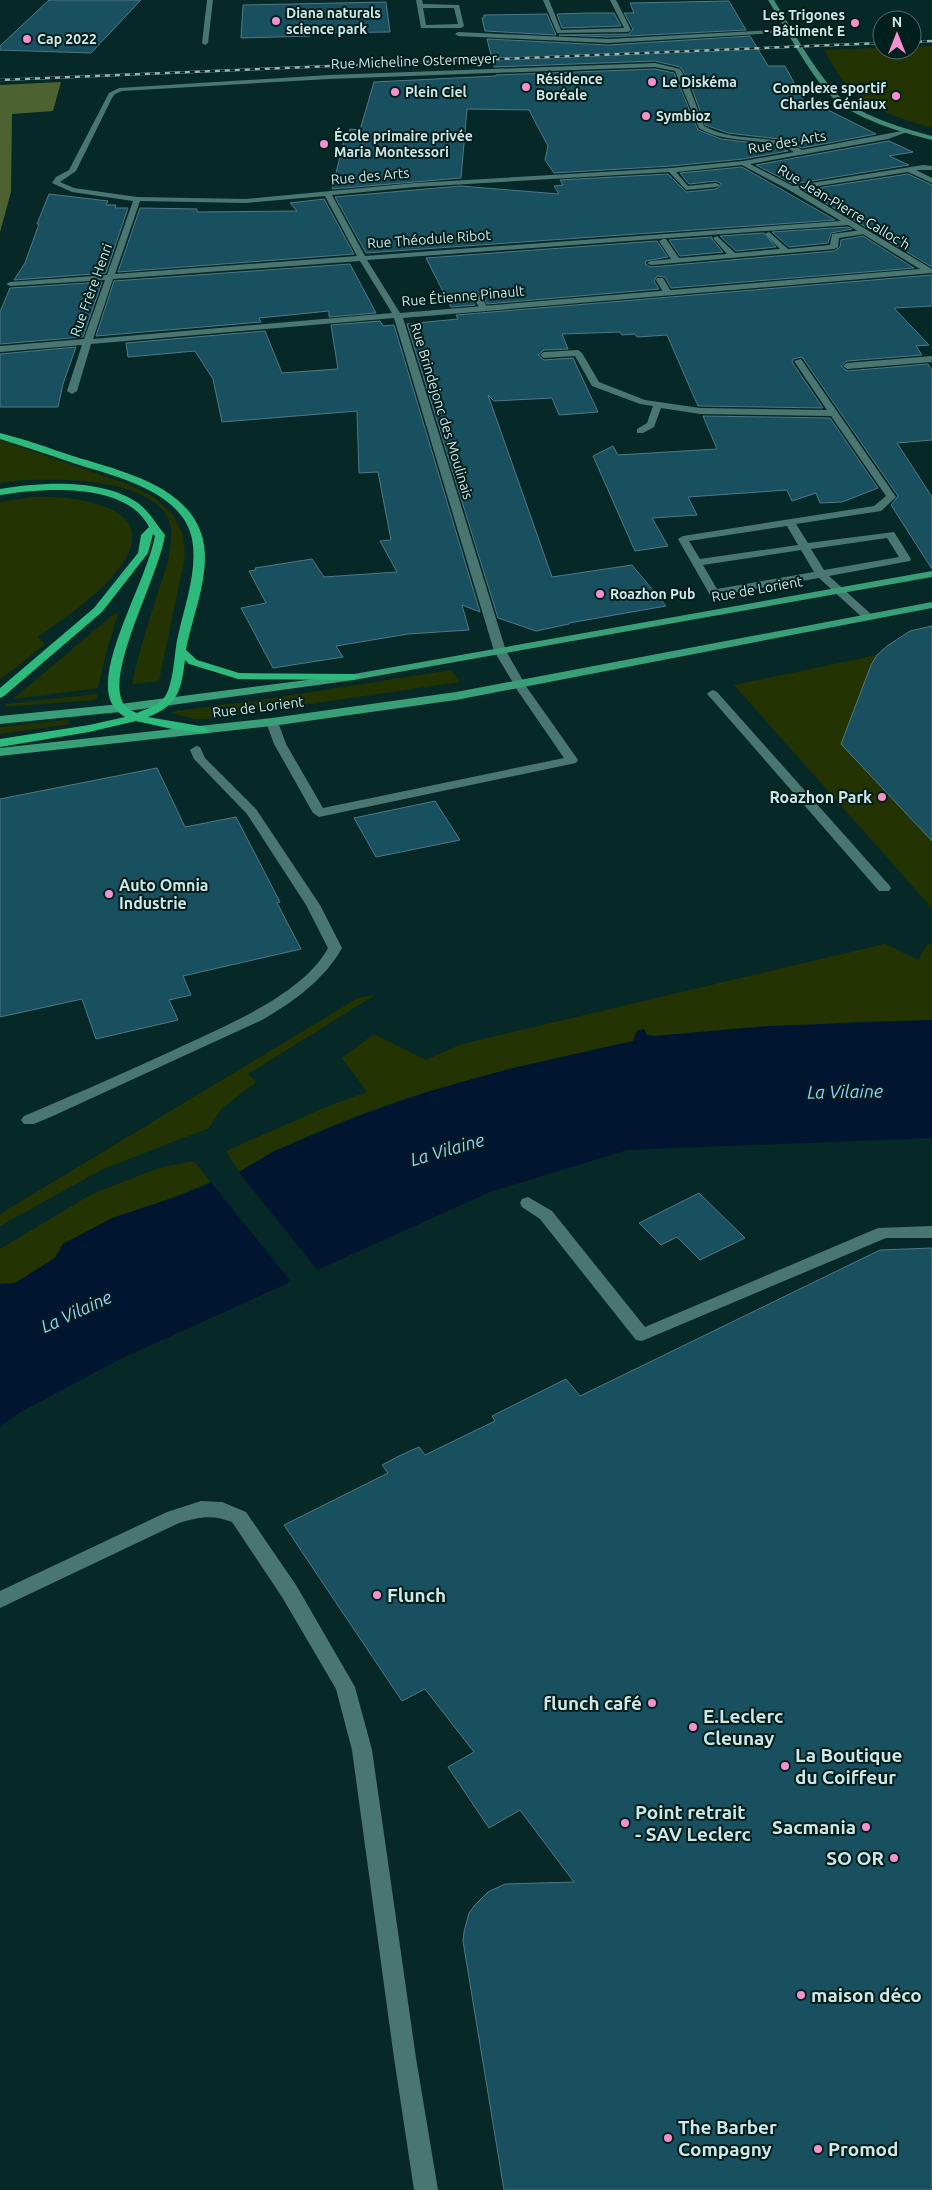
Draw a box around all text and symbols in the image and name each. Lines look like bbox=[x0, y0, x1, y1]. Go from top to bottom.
place label: Diana naturals science park bbox=[286, 5, 381, 37]
place label: Les Trigones - Bâtiment E bbox=[763, 7, 845, 39]
north arrow bbox=[872, 10, 922, 60]
text: N bbox=[892, 14, 902, 30]
marker: Diana naturals science park bbox=[270, 15, 282, 27]
marker: Les Trigones - Bâtiment E bbox=[849, 17, 861, 29]
place label: Cap 2022 bbox=[37, 31, 97, 47]
marker: Cap 2022 bbox=[21, 33, 33, 45]
street label: Rue Micheline Ostermeyer bbox=[331, 50, 498, 72]
place label: Résidence Boréale bbox=[536, 71, 603, 103]
place label: Le Diskéma bbox=[662, 74, 737, 90]
marker: Le Diskéma bbox=[646, 76, 658, 88]
place label: Complexe sportif Charles Géniaux bbox=[772, 80, 886, 112]
marker: Résidence Boréale bbox=[520, 81, 532, 93]
place label: Plein Ciel bbox=[405, 84, 467, 100]
marker: Plein Ciel bbox=[389, 86, 401, 98]
marker: Complexe sportif Charles Géniaux bbox=[890, 90, 902, 102]
place label: Symbioz bbox=[656, 108, 711, 124]
marker: Symbioz bbox=[640, 110, 652, 122]
place label: École primaire privée Maria Montessori bbox=[334, 127, 473, 160]
street label: Rue des Arts bbox=[747, 127, 827, 157]
marker: École primaire privée Maria Montessori bbox=[318, 138, 330, 150]
street label: Rue Jean-Pierre Calloc'h bbox=[775, 161, 913, 253]
street label: Rue des Arts bbox=[330, 165, 410, 187]
street label: Rue Théodule Ribot bbox=[367, 227, 492, 251]
street label: Rue Frère Henri bbox=[67, 241, 115, 339]
street label: Rue Étienne Pinault bbox=[401, 282, 526, 309]
street label: Rue Brindejonc des Moulinais bbox=[407, 321, 477, 501]
street label: Rue de Lorient bbox=[710, 573, 804, 605]
place label: Roazhon Pub bbox=[610, 586, 695, 602]
marker: Roazhon Pub bbox=[594, 588, 606, 600]
street label: Rue de Lorient bbox=[211, 693, 305, 721]
place label: Roazhon Park bbox=[769, 788, 872, 806]
marker: Roazhon Park bbox=[876, 791, 888, 803]
place label: Auto Omnia Industrie bbox=[119, 876, 209, 912]
marker: Auto Omnia Industrie bbox=[103, 888, 115, 900]
water label: La Vilaine bbox=[807, 1080, 883, 1102]
water label: La Vilaine bbox=[408, 1129, 486, 1169]
water label: La Vilaine bbox=[37, 1286, 115, 1336]
place label: Flunch bbox=[387, 1584, 446, 1606]
marker: Flunch bbox=[371, 1589, 383, 1601]
place label: flunch café bbox=[543, 1692, 642, 1714]
marker: flunch café bbox=[646, 1697, 658, 1709]
place label: E.Leclerc Cleunay bbox=[703, 1705, 783, 1749]
marker: E.Leclerc Cleunay bbox=[687, 1721, 699, 1733]
place label: La Boutique du Coiffeur bbox=[795, 1744, 903, 1788]
marker: La Boutique du Coiffeur bbox=[779, 1760, 791, 1772]
place label: Point retrait - SAV Leclerc bbox=[635, 1801, 751, 1845]
place label: Sacmania bbox=[772, 1816, 856, 1838]
marker: Point retrait - SAV Leclerc bbox=[619, 1817, 631, 1829]
marker: Sacmania bbox=[860, 1821, 872, 1833]
place label: SO OR bbox=[826, 1847, 885, 1869]
marker: SO OR bbox=[888, 1852, 900, 1864]
place label: maison déco bbox=[811, 1984, 922, 2006]
marker: maison déco bbox=[795, 1989, 807, 2001]
place label: The Barber Compagny bbox=[678, 2116, 777, 2160]
marker: The Barber Compagny bbox=[662, 2132, 674, 2144]
place label: Promod bbox=[828, 2138, 898, 2160]
marker: Promod bbox=[812, 2143, 824, 2155]

